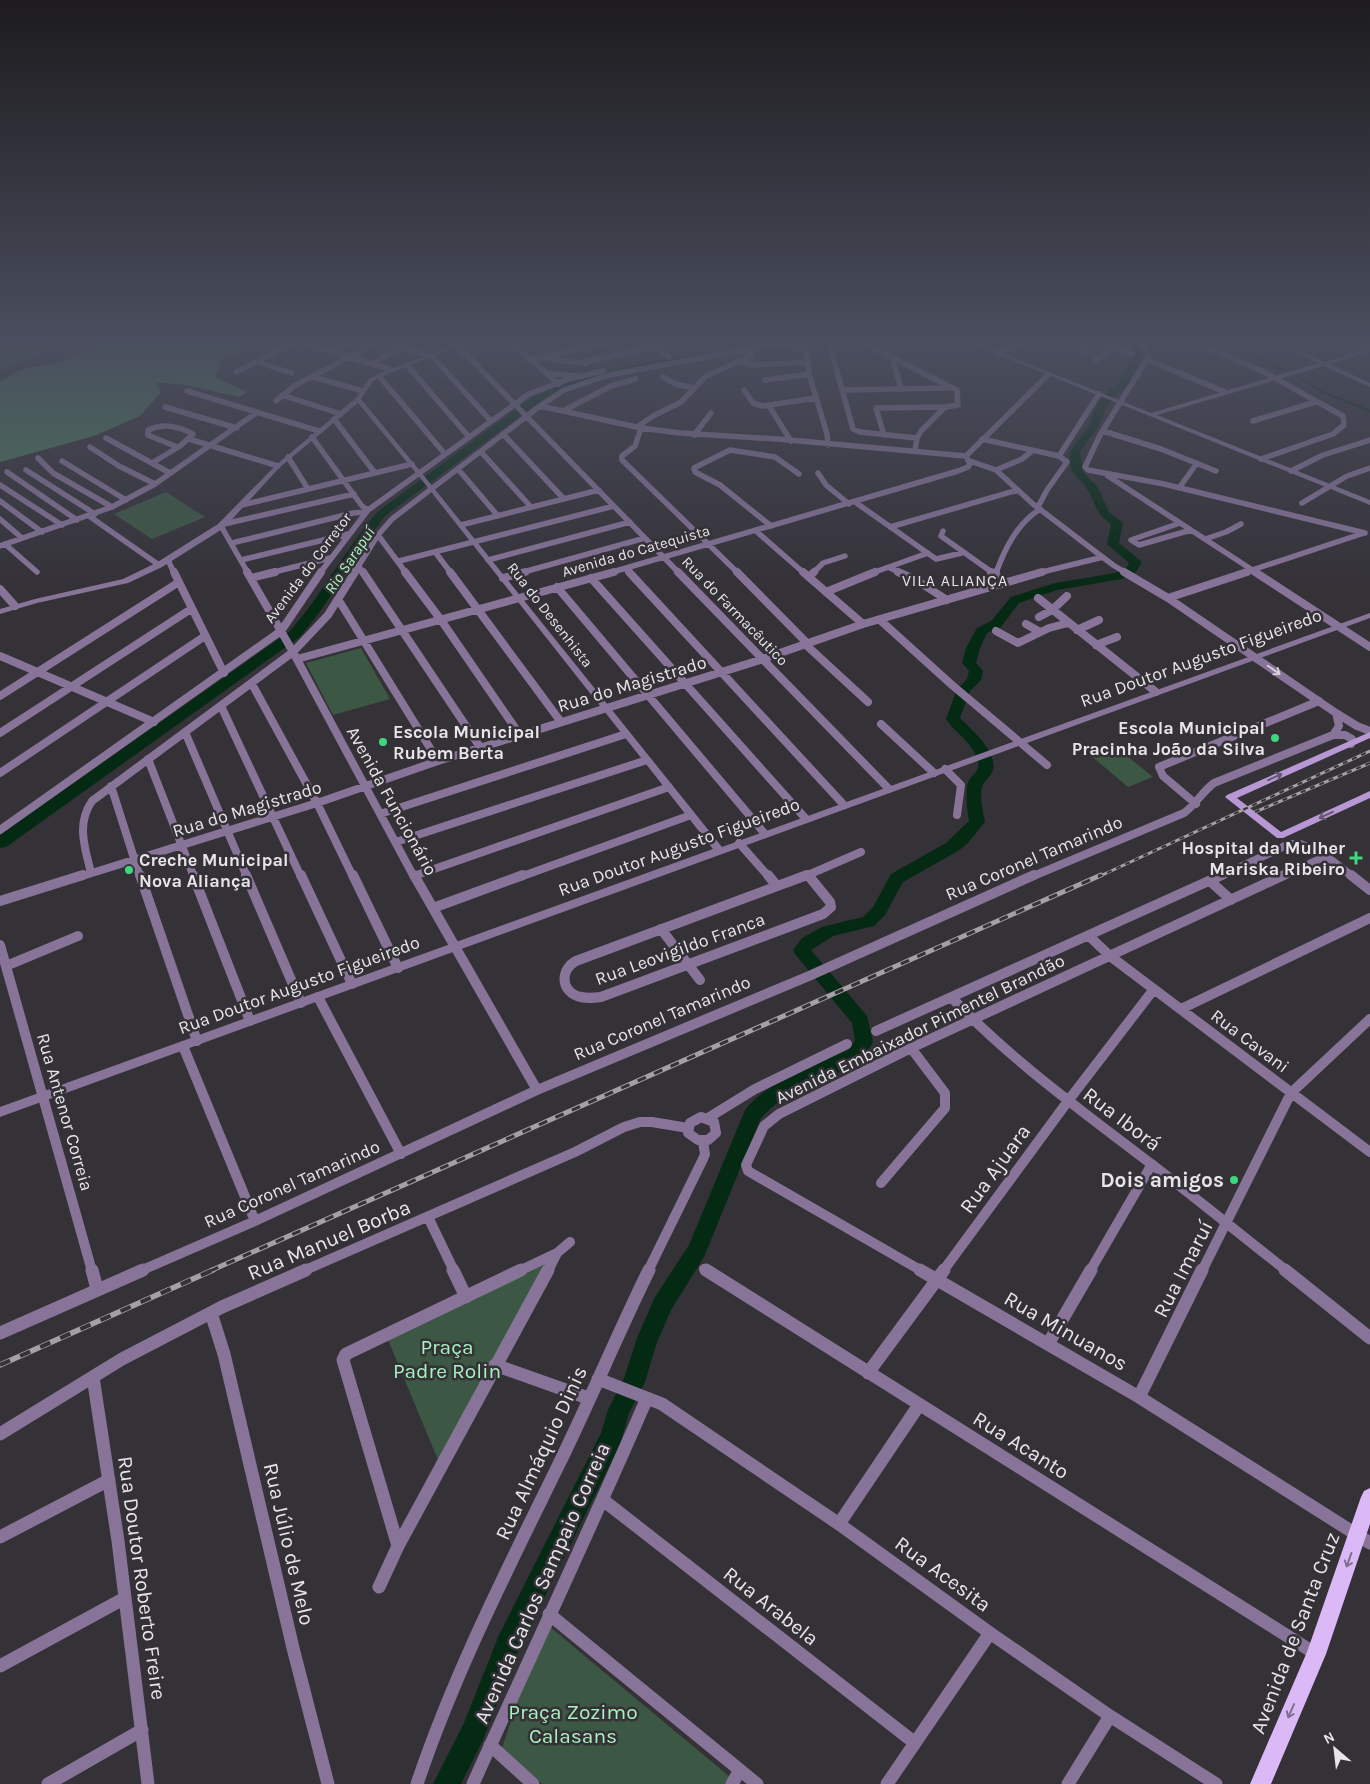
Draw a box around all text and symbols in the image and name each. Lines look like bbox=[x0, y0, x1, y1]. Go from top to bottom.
street label: Avenida do Corretor bbox=[261, 509, 356, 627]
street label: Avenida do Catequista bbox=[560, 521, 712, 581]
water label: Rio Sarapuí bbox=[320, 522, 380, 597]
street label: Rua do Farmacêutico bbox=[678, 553, 792, 669]
street label: Rua do Desenhista bbox=[503, 559, 597, 671]
district label: VILA ALIANÇA bbox=[902, 571, 1008, 590]
street label: Rua Doutor Augusto Figueiredo bbox=[1077, 604, 1325, 712]
street label: Rua do Magistrado bbox=[555, 651, 709, 717]
one-way arrow bbox=[1267, 665, 1281, 675]
place label: Escola Municipal Pracinha João da Silva bbox=[1072, 717, 1265, 760]
place label: Escola Municipal Rubem Berta bbox=[393, 721, 540, 764]
street label: Avenida Funcionário bbox=[342, 723, 442, 879]
marker: Escola Municipal Pracinha João da Silva bbox=[1269, 732, 1281, 744]
marker: Escola Municipal Rubem Berta bbox=[377, 736, 389, 748]
one-way arrow bbox=[1267, 772, 1282, 782]
street label: Rua do Magistrado bbox=[170, 776, 324, 842]
street label: Rua Doutor Augusto Figueiredo bbox=[555, 793, 803, 901]
one-way arrow bbox=[1319, 810, 1334, 820]
street label: Rua Coronel Tamarindo bbox=[942, 811, 1126, 905]
place label: Hospital da Mulher Mariska Ribeiro bbox=[1182, 837, 1345, 880]
place label: Creche Municipal Nova Aliança bbox=[139, 849, 288, 892]
marker: Hospital da Mulher Mariska Ribeiro bbox=[1349, 851, 1363, 865]
marker: Creche Municipal Nova Aliança bbox=[123, 864, 135, 876]
street label: Rua Leovigildo Franca bbox=[592, 908, 768, 990]
street label: Rua Doutor Augusto Figueiredo bbox=[175, 931, 423, 1039]
street label: Avenida Embaixador Pimentel Brandão bbox=[772, 949, 1068, 1109]
street label: Rua Coronel Tamarindo bbox=[570, 971, 754, 1065]
street label: Rua Cavani bbox=[1207, 1004, 1293, 1078]
street label: Rua Antenor Correia bbox=[32, 1031, 98, 1193]
street label: Rua Iborá bbox=[1078, 1082, 1166, 1156]
street label: Rua Ajuara bbox=[955, 1120, 1035, 1218]
street label: Rua Coronel Tamarindo bbox=[201, 1135, 383, 1233]
place label: Dois amigos bbox=[1100, 1168, 1224, 1192]
marker: Dois amigos bbox=[1228, 1174, 1240, 1186]
street label: Rua Manuel Borba bbox=[244, 1195, 414, 1285]
street label: Rua Imaruí bbox=[1148, 1216, 1218, 1322]
street label: Rua Minuanos bbox=[1000, 1286, 1132, 1376]
park label: Praça Padre Rolin bbox=[393, 1335, 501, 1383]
street label: Rua Almáquio Dinis bbox=[490, 1362, 592, 1544]
street label: Rua Acanto bbox=[969, 1406, 1073, 1484]
street label: Avenida Carlos Sampaio Correia bbox=[469, 1439, 615, 1727]
street label: Rua Doutor Roberto Freire bbox=[113, 1455, 171, 1701]
street label: Rua Júlio de Melo bbox=[259, 1460, 319, 1628]
street label: Avenida de Santa Cruz bbox=[1246, 1529, 1344, 1737]
street label: Rua Acesita bbox=[890, 1531, 996, 1617]
one-way arrow bbox=[1344, 1552, 1354, 1568]
street label: Rua Arabela bbox=[719, 1561, 823, 1651]
park label: Praça Zozimo Calasans bbox=[508, 1700, 638, 1748]
one-way arrow bbox=[1286, 1703, 1296, 1718]
north arrow bbox=[1310, 1724, 1360, 1774]
text: N bbox=[1321, 1728, 1338, 1748]

